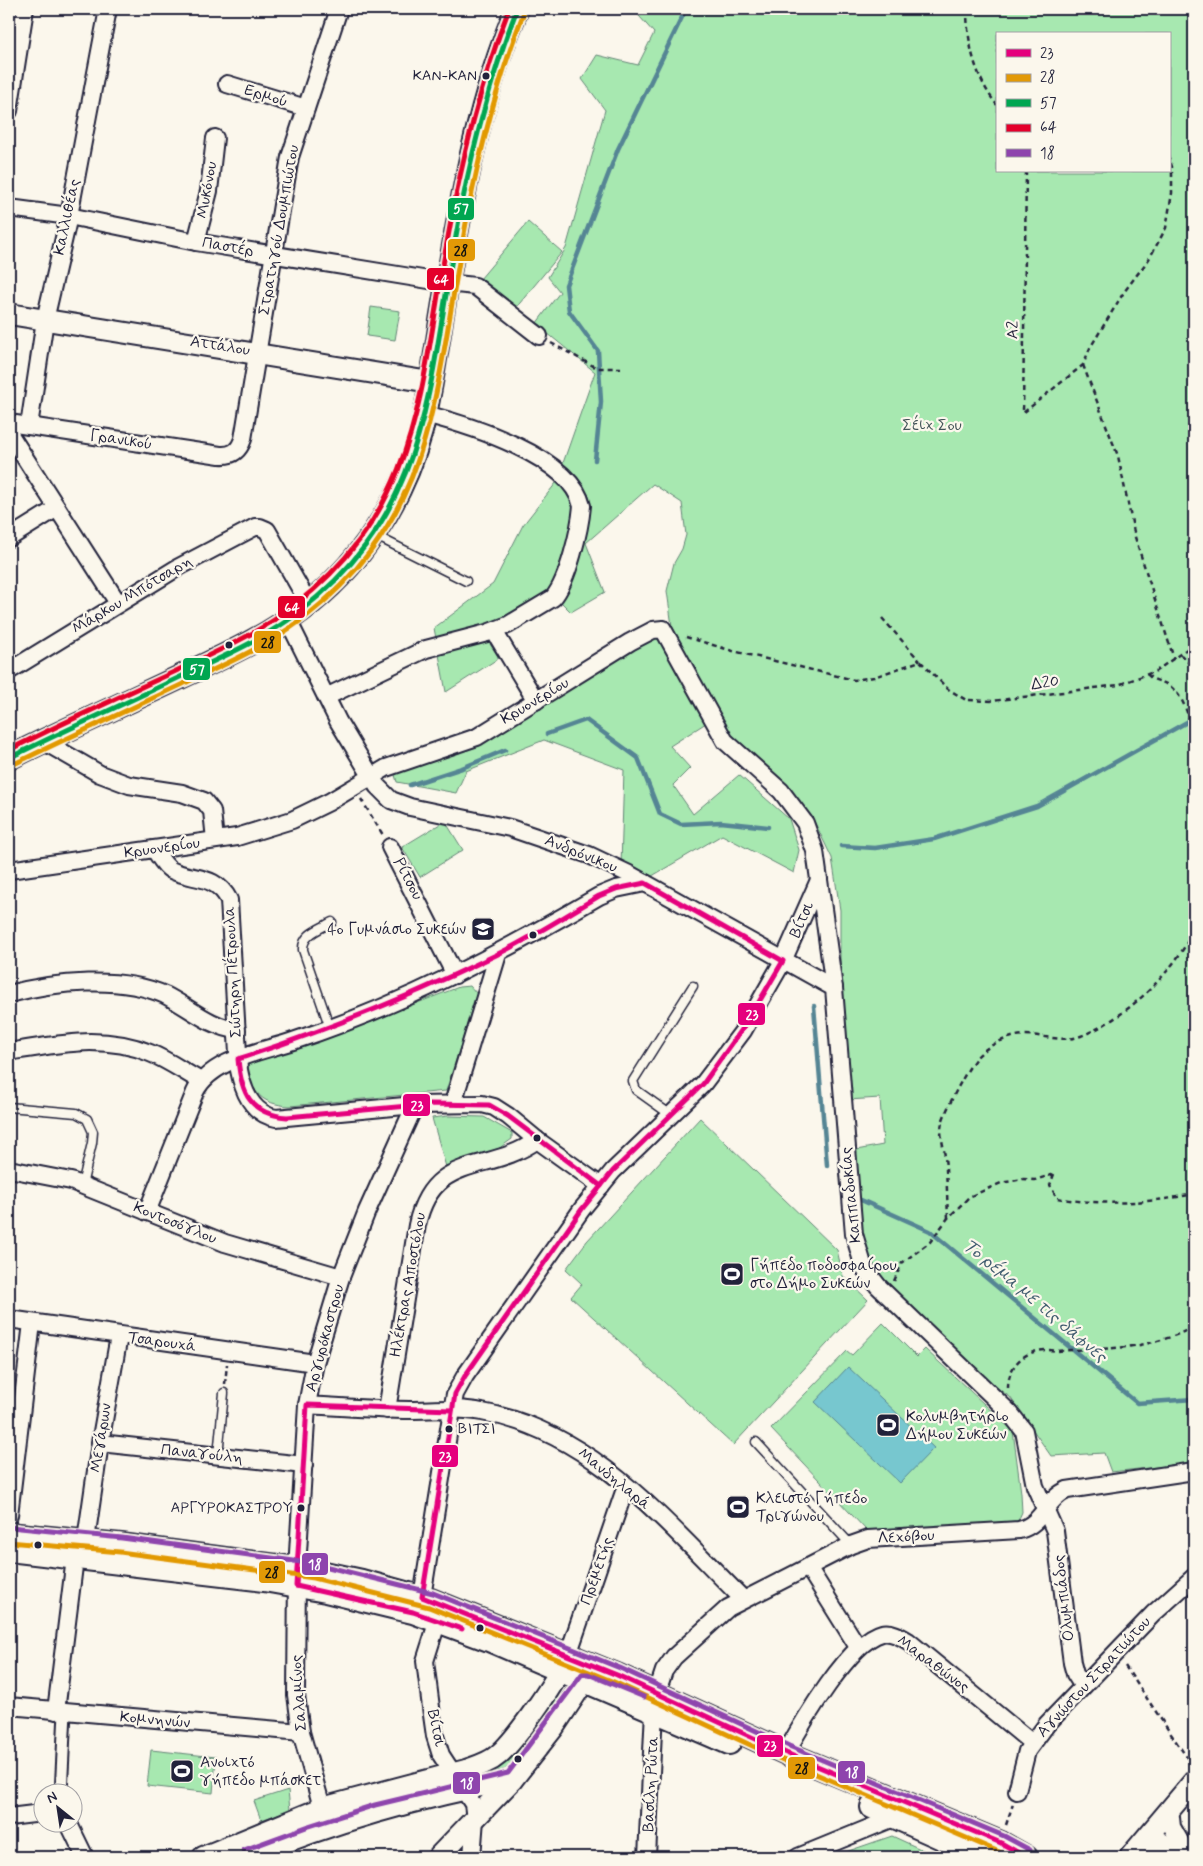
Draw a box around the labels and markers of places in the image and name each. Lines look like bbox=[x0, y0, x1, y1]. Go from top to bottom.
place label: ΚΑΝ-ΚΑΝ bbox=[413, 66, 477, 86]
marker: ΚΑΝ-ΚΑΝ bbox=[481, 71, 491, 81]
unlabelled marker bbox=[224, 640, 234, 650]
school or university icon: 4ο Γυμνάσιο Συκεών bbox=[470, 916, 496, 942]
place label: 4ο Γυμνάσιο Συκεών bbox=[327, 919, 466, 940]
unlabelled marker bbox=[528, 930, 538, 940]
unlabelled marker bbox=[532, 1133, 542, 1143]
place label: Γήπεδο ποδοσφαίρου στο Δήμο Συκεών bbox=[750, 1255, 897, 1294]
sports icon: Γήπεδο ποδοσφαίρου στο Δήμο Συκεών bbox=[719, 1261, 745, 1287]
place label: Κολυμβητήριο Δήμου Συκεών bbox=[906, 1406, 1009, 1445]
sports icon: Κολυμβητήριο Δήμου Συκεών bbox=[875, 1412, 901, 1438]
place label: ΒΙΤΣΙ bbox=[458, 1419, 496, 1439]
marker: ΒΙΤΣΙ bbox=[444, 1424, 454, 1434]
place label: Κλειστό Γήπεδο Τριγώνου bbox=[756, 1488, 867, 1527]
sports icon: Κλειστό Γήπεδο Τριγώνου bbox=[725, 1494, 751, 1520]
place label: ΑΡΓΥΡΟΚΑΣΤΡΟΥ bbox=[171, 1498, 292, 1518]
marker: ΑΡΓΥΡΟΚΑΣΤΡΟΥ bbox=[296, 1503, 306, 1513]
unlabelled marker bbox=[33, 1540, 43, 1550]
unlabelled marker bbox=[475, 1623, 485, 1633]
place label: Ανοιχτό γήπεδο μπάσκετ bbox=[200, 1752, 321, 1791]
unlabelled marker bbox=[513, 1754, 523, 1764]
sports icon: Ανοιχτό γήπεδο μπάσκετ bbox=[169, 1758, 195, 1784]

